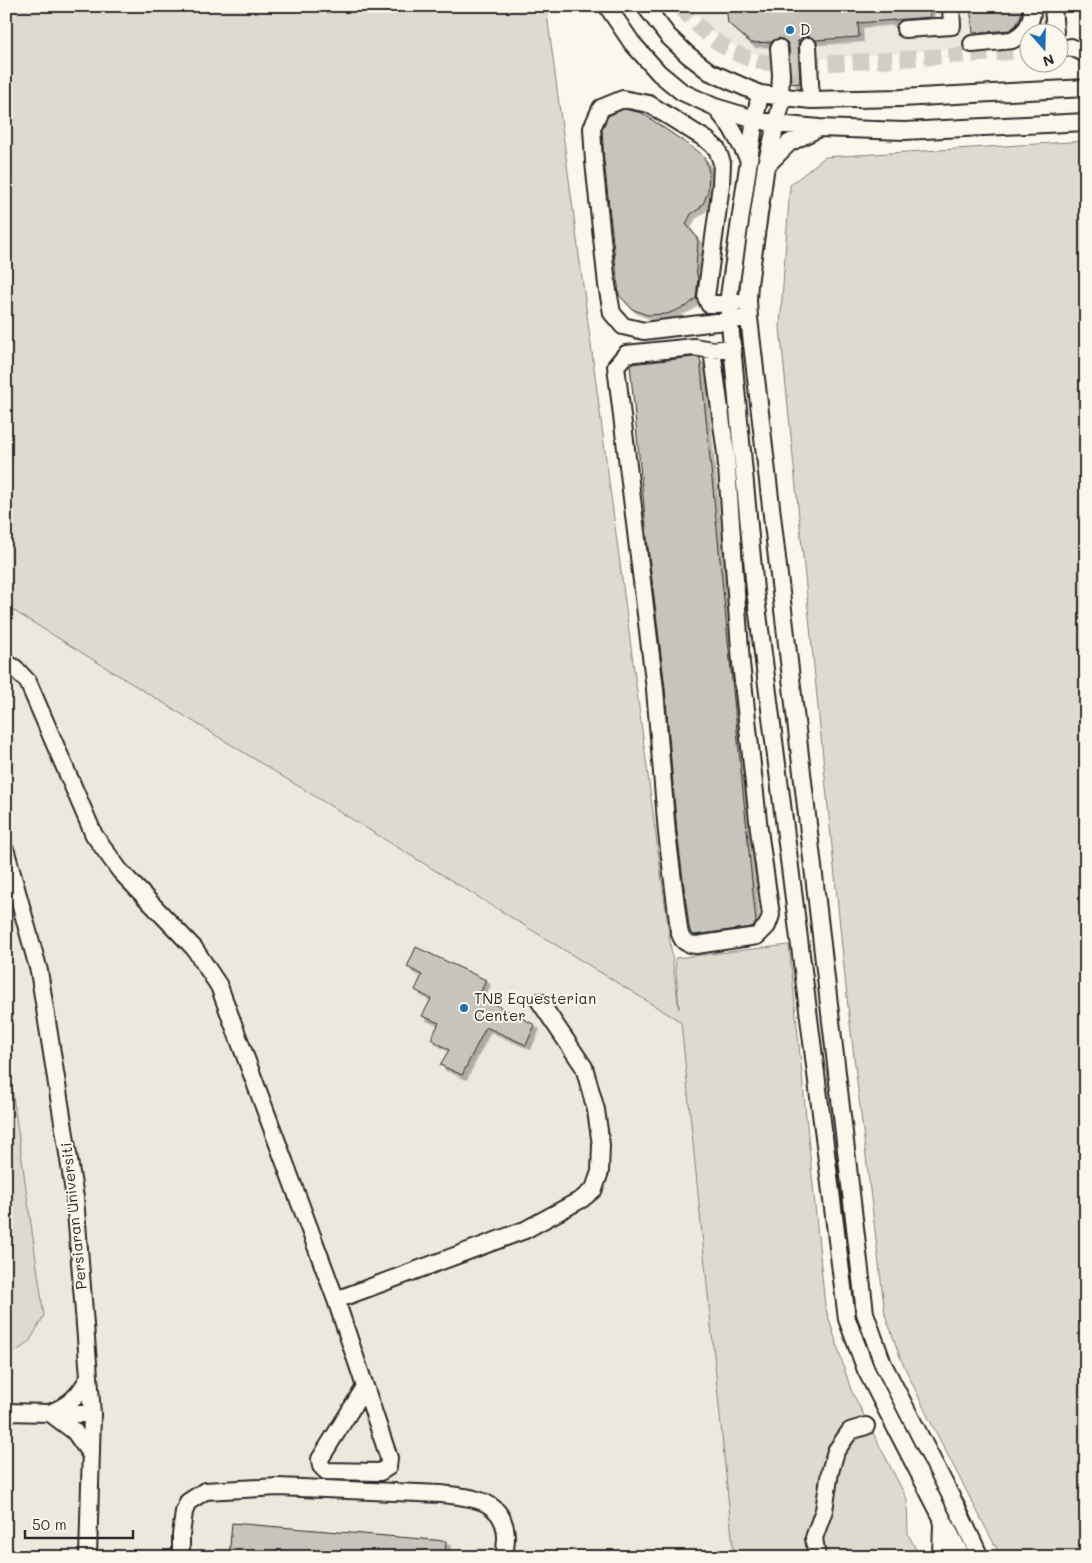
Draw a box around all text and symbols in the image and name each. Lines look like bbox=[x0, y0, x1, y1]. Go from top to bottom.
place label: D bbox=[800, 19, 810, 39]
north arrow bbox=[1020, 22, 1070, 72]
marker: D bbox=[784, 24, 796, 36]
text: N bbox=[1040, 50, 1057, 71]
place label: TNB Equesterian Center bbox=[474, 988, 596, 1025]
marker: TNB Equesterian Center bbox=[458, 1002, 470, 1014]
street label: Persiaran Universiti bbox=[55, 1142, 91, 1291]
scale bar bbox=[25, 1508, 132, 1540]
text: 50 m bbox=[32, 1514, 67, 1534]

